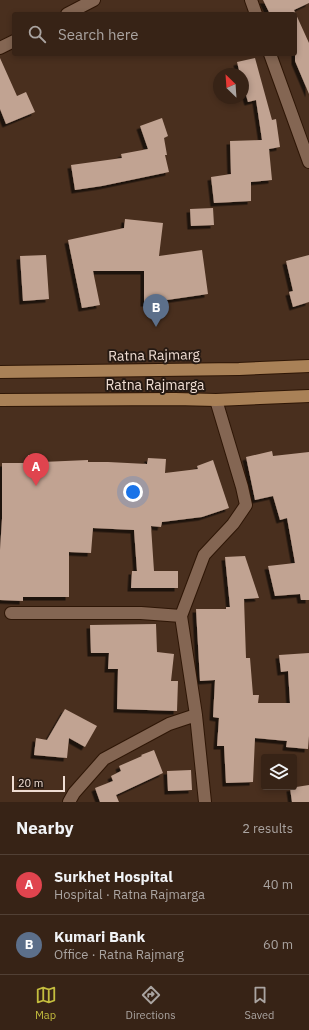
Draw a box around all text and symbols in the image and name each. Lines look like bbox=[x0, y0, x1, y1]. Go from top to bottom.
search box bbox=[12, 12, 297, 56]
icon: search bbox=[26, 23, 48, 45]
text: Search here bbox=[58, 25, 138, 44]
north arrow bbox=[213, 68, 249, 104]
pin: B bbox=[143, 294, 169, 327]
street label: Ratna Rajmarg bbox=[108, 345, 201, 365]
street label: Ratna Rajmarga bbox=[105, 376, 205, 394]
pin: A bbox=[23, 453, 49, 486]
your location bbox=[123, 482, 143, 502]
map controls bbox=[261, 754, 297, 790]
button: layers bbox=[261, 754, 297, 790]
scale bar bbox=[12, 774, 65, 793]
text: 20 m bbox=[18, 776, 43, 790]
text: Nearby bbox=[16, 817, 74, 839]
text: 2 results bbox=[242, 820, 293, 837]
text: Surkhet Hospital bbox=[54, 867, 173, 886]
text: A bbox=[25, 876, 33, 893]
text: 40 m bbox=[263, 876, 293, 893]
text: Hospital · Ratna Rajmarga bbox=[54, 886, 205, 903]
text: Kumari Bank bbox=[54, 927, 145, 946]
text: B bbox=[25, 936, 33, 953]
text: 60 m bbox=[263, 936, 293, 953]
text: Office · Ratna Rajmarg bbox=[54, 946, 184, 963]
tab: Map bbox=[35, 984, 57, 1022]
tab: Directions bbox=[126, 984, 176, 1022]
tab: Saved bbox=[245, 984, 274, 1022]

